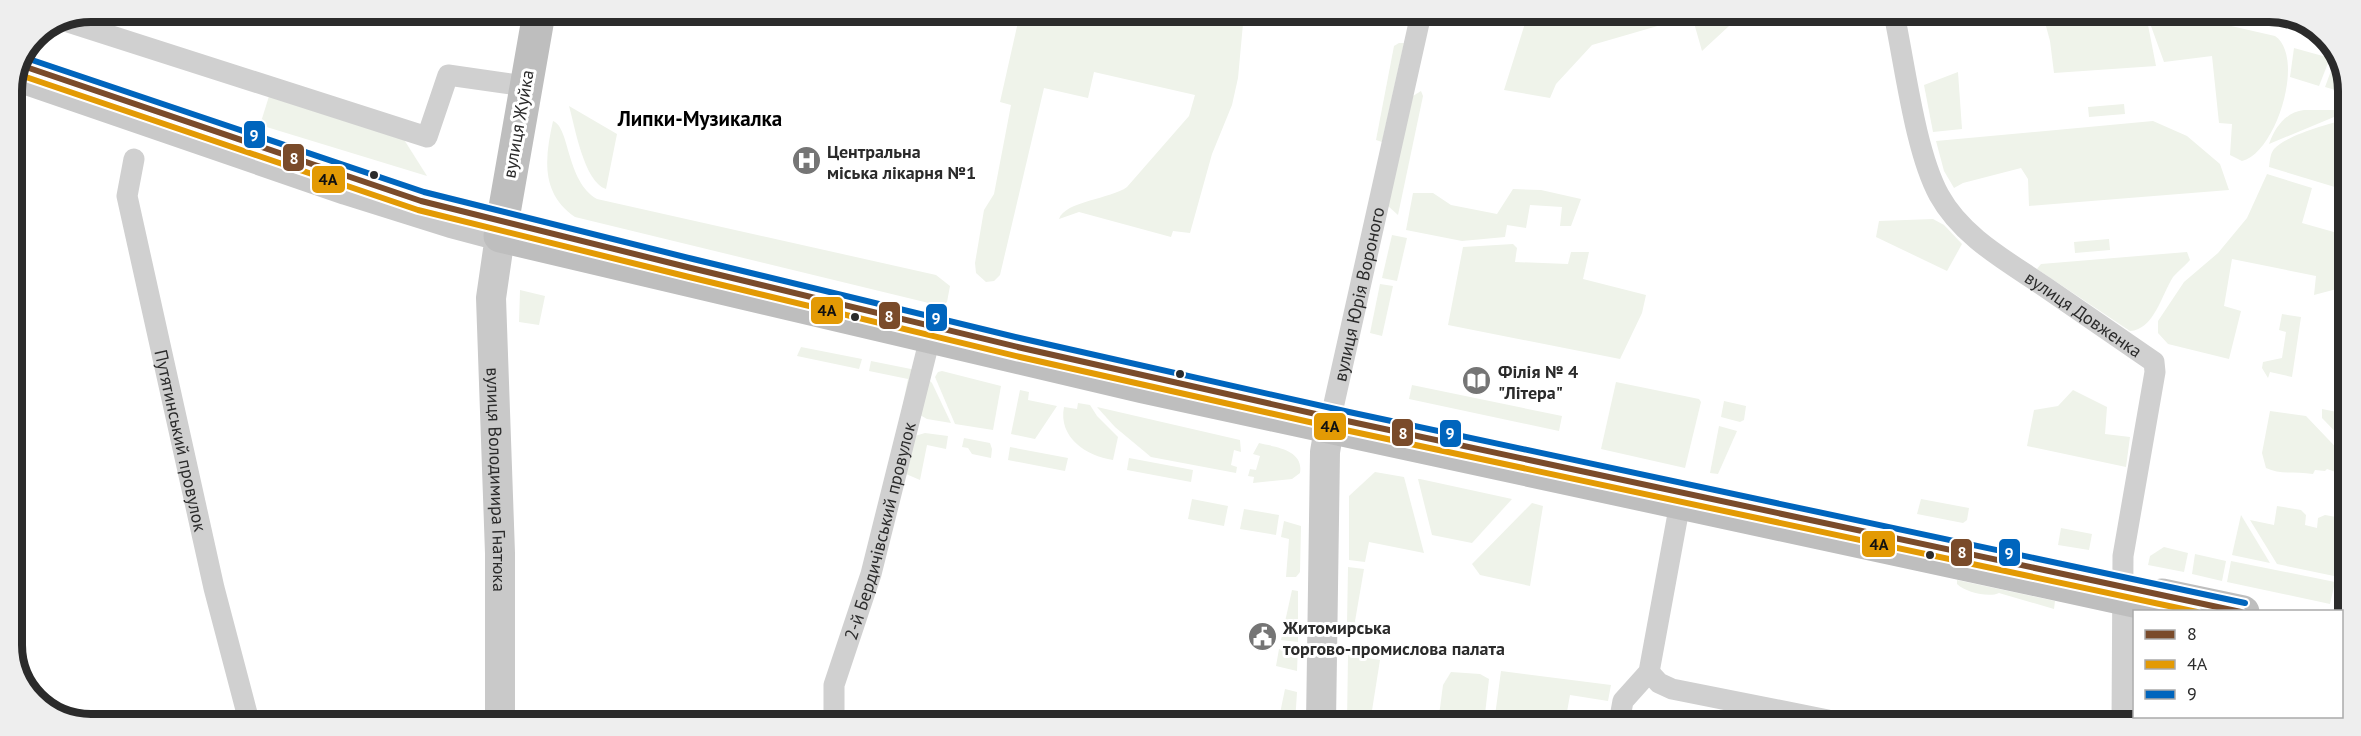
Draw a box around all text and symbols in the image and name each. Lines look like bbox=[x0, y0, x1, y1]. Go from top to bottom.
street label: вулиця Жуйка bbox=[497, 68, 539, 180]
district label: Липки-Музикалка bbox=[617, 105, 782, 132]
line badge: 9 bbox=[243, 120, 266, 149]
text: 9 bbox=[249, 125, 259, 145]
place label: Центральна міська лікарня №1 bbox=[827, 140, 976, 184]
line badge: 8 bbox=[282, 143, 305, 172]
hospital icon: Центральна міська лікарня №1 bbox=[790, 145, 822, 177]
text: 8 bbox=[289, 148, 299, 168]
line badge: 4А bbox=[311, 165, 346, 194]
text: 4А bbox=[319, 169, 338, 189]
unlabelled marker bbox=[368, 169, 380, 181]
street label: вулиця Юрія Вороного bbox=[1328, 205, 1389, 384]
street label: вулиця Довженка bbox=[2021, 266, 2147, 362]
line badge: 4А bbox=[810, 296, 844, 325]
text: 4А bbox=[818, 300, 837, 320]
line badge: 8 bbox=[878, 301, 901, 330]
line badge: 9 bbox=[925, 303, 948, 332]
text: 8 bbox=[884, 306, 894, 326]
text: 9 bbox=[931, 308, 941, 328]
unlabelled marker bbox=[849, 311, 861, 323]
street label: Путятинський провулок bbox=[150, 347, 213, 534]
place label: Філія № 4 "Літера" bbox=[1498, 360, 1578, 404]
library icon: Філія № 4 "Літера" bbox=[1461, 365, 1493, 397]
street label: вулиця Володимира Гнатюка bbox=[482, 367, 512, 592]
unlabelled marker bbox=[1174, 368, 1186, 380]
line badge: 4А bbox=[1313, 412, 1347, 441]
text: 4А bbox=[1321, 416, 1340, 436]
line badge: 8 bbox=[1391, 418, 1414, 447]
street label: 2-й Бердичівський провулок bbox=[838, 419, 920, 643]
line badge: 9 bbox=[1439, 419, 1462, 448]
text: 8 bbox=[1398, 423, 1408, 443]
text: 9 bbox=[1445, 423, 1455, 443]
line badge: 4А bbox=[1861, 530, 1896, 558]
text: 4А bbox=[1870, 534, 1889, 554]
line badge: 8 bbox=[1950, 538, 1973, 567]
line badge: 9 bbox=[1998, 538, 2021, 567]
text: 8 bbox=[1957, 542, 1967, 562]
text: 9 bbox=[2004, 543, 2014, 563]
unlabelled marker bbox=[1924, 549, 1936, 561]
legend bbox=[2133, 610, 2343, 718]
place label: Житомирська торгово-промислова палата bbox=[1282, 616, 1505, 660]
public building icon: Житомирська торгово-промислова палата bbox=[1246, 621, 1278, 653]
text: 8 bbox=[2187, 622, 2197, 645]
text: 4А bbox=[2187, 652, 2208, 675]
text: 9 bbox=[2187, 682, 2197, 705]

